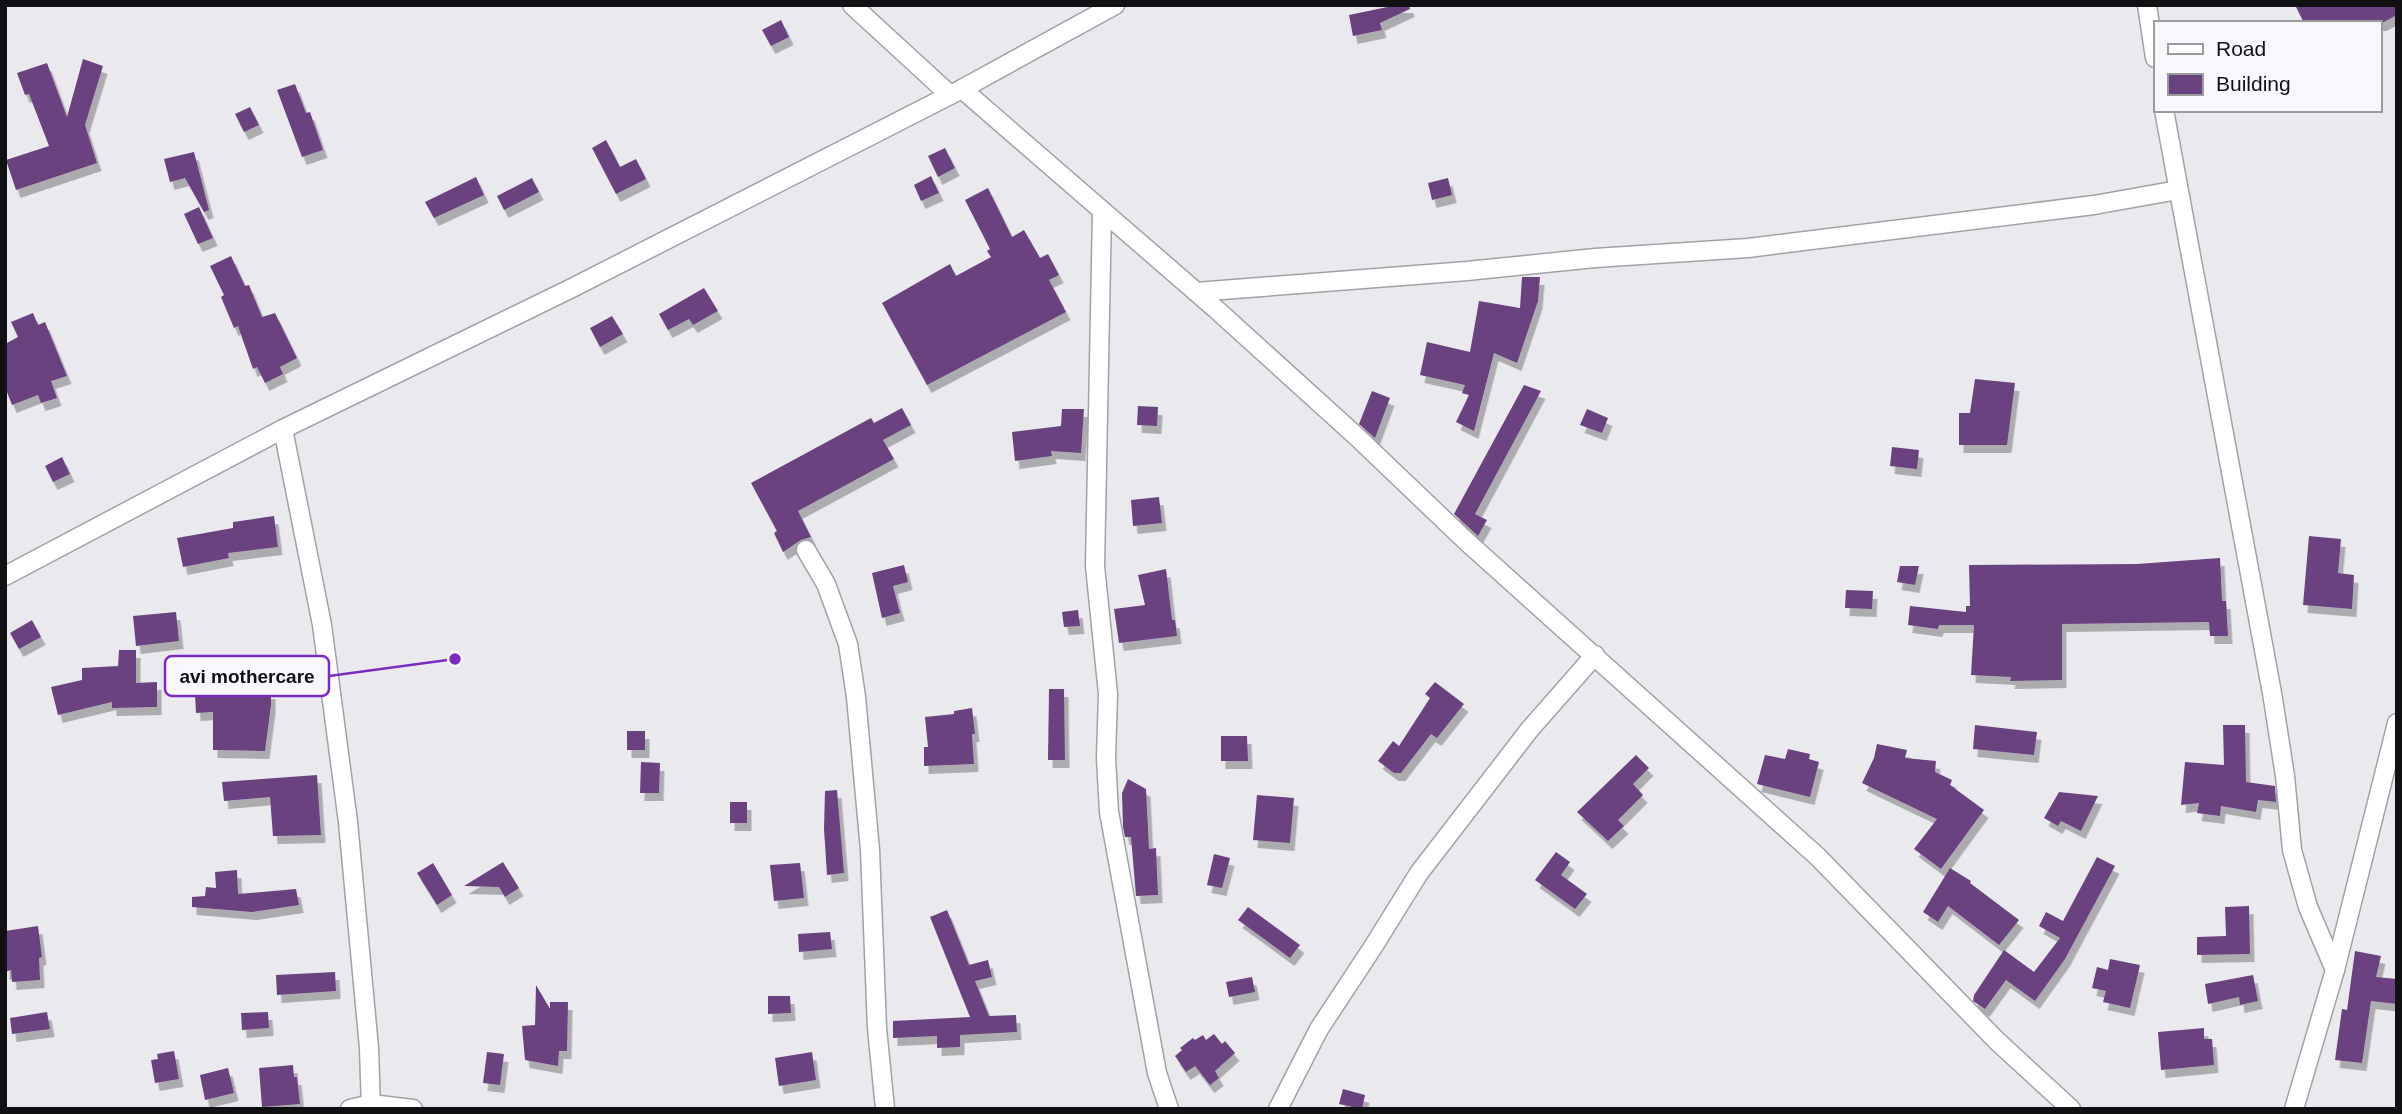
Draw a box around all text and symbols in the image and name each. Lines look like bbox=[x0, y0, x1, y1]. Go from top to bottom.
legend bbox=[2154, 21, 2381, 112]
text: Road bbox=[2216, 37, 2266, 60]
text: Building bbox=[2216, 72, 2291, 95]
callout: avi mothercare bbox=[165, 656, 329, 696]
text: avi mothercare bbox=[179, 666, 315, 687]

